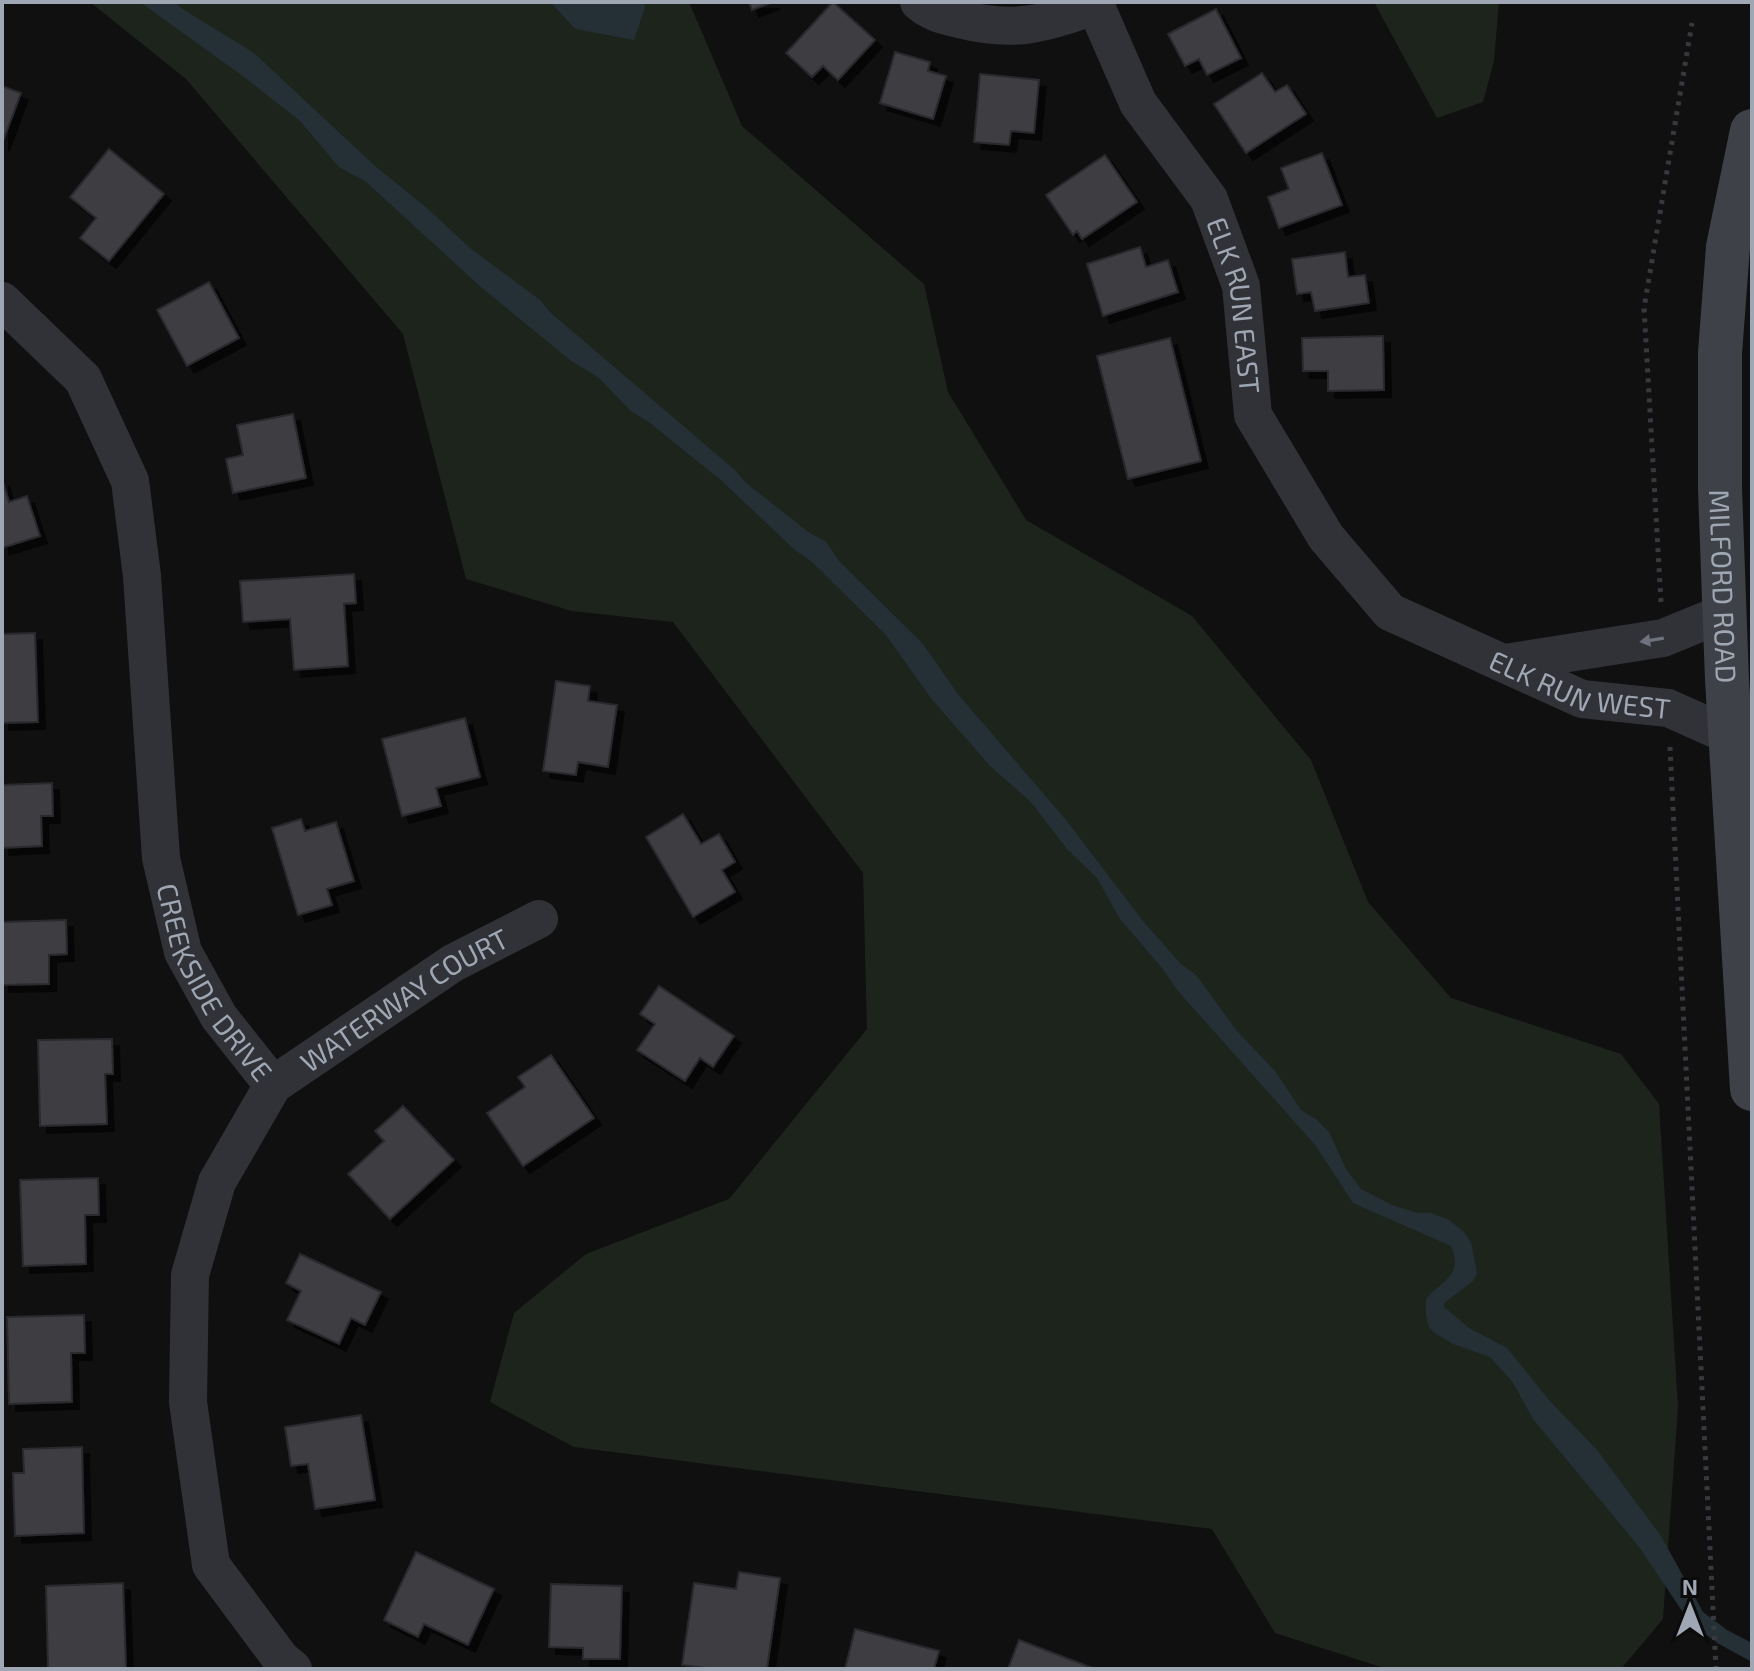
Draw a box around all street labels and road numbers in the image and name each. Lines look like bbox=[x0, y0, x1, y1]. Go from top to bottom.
street label: ELK RUN EAST bbox=[1200, 212, 1268, 395]
street label: MILFORD ROAD bbox=[1703, 489, 1744, 684]
street label: ELK RUN WEST bbox=[1484, 642, 1672, 725]
street label: CREEKSIDE DRIVE bbox=[150, 880, 280, 1087]
street label: WATERWAY COURT bbox=[294, 921, 514, 1079]

